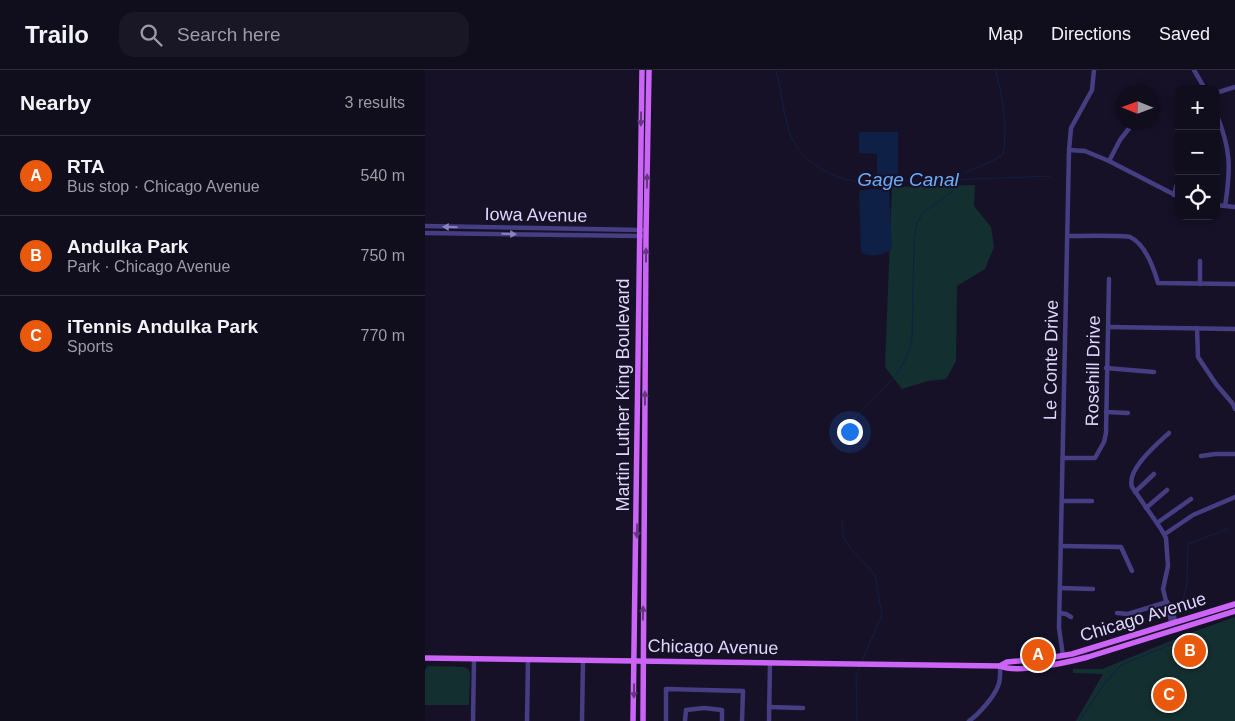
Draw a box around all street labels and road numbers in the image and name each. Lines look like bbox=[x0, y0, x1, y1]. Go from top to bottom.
street label: Iowa Avenue bbox=[484, 204, 588, 226]
street label: Martin Luther King Boulevard bbox=[613, 278, 633, 512]
street label: Le Conte Drive bbox=[1040, 300, 1062, 420]
street label: Rosehill Drive bbox=[1082, 315, 1104, 427]
street label: Chicago Avenue bbox=[1078, 588, 1208, 646]
street label: Chicago Avenue bbox=[647, 636, 779, 658]

